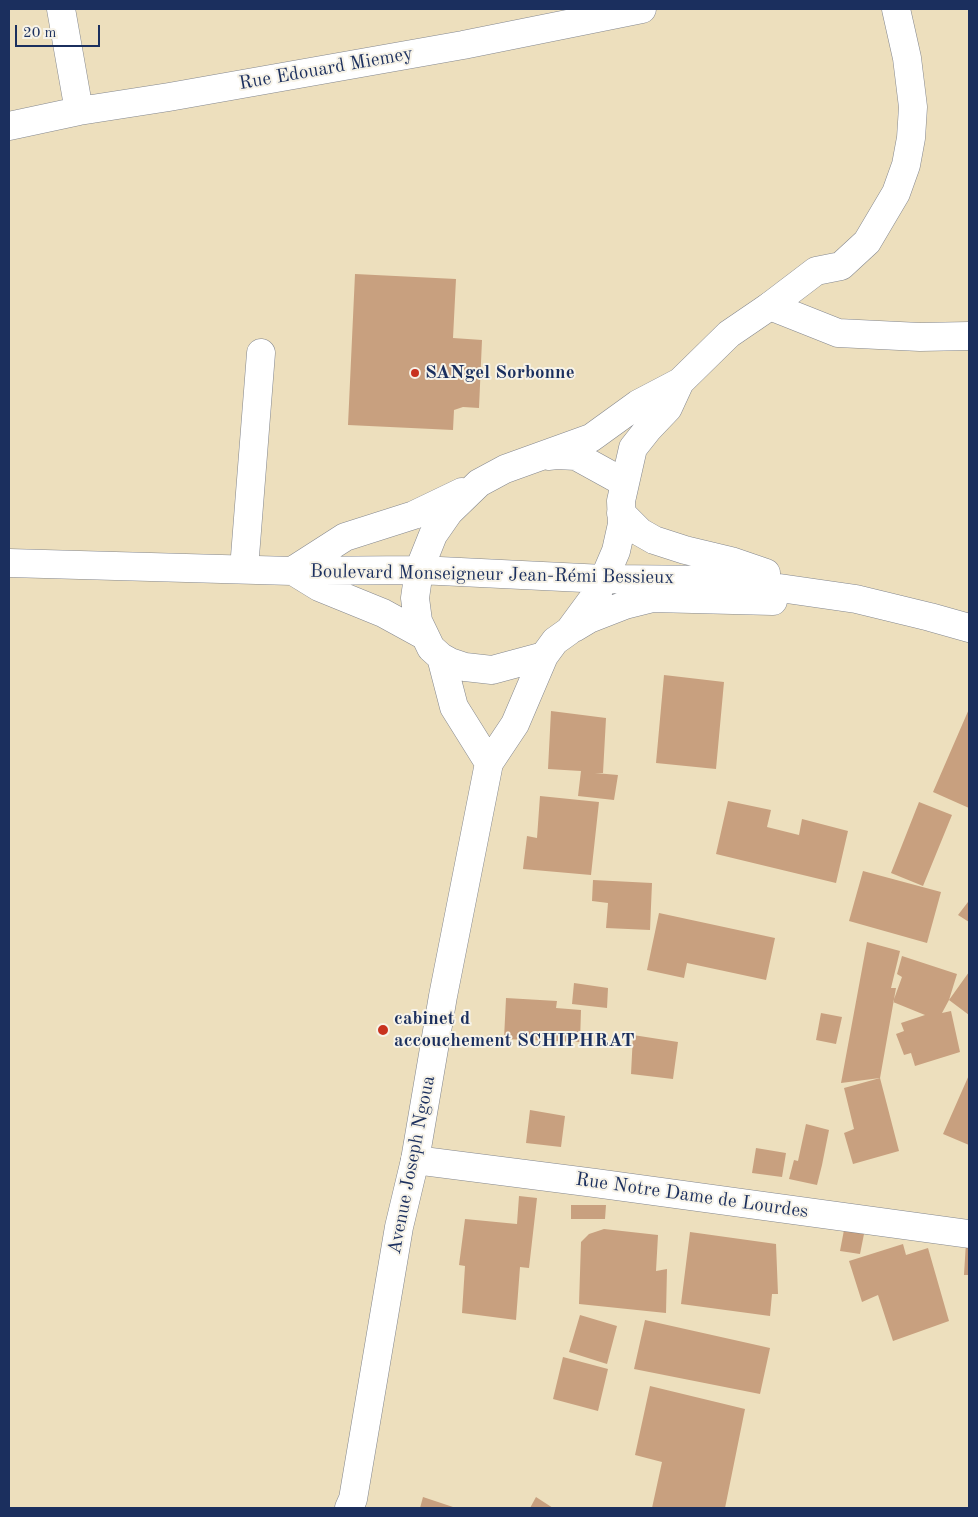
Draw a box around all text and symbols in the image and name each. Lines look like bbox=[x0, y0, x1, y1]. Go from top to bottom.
scale bar bbox=[18, 15, 102, 47]
text: 20 m bbox=[23, 26, 57, 41]
street label: Rue Edouard Miemey bbox=[237, 42, 415, 96]
place label: SANgel Sorbonne bbox=[425, 362, 575, 384]
marker: SANgel Sorbonne bbox=[409, 367, 421, 379]
street label: Boulevard Monseigneur Jean-Rémi Bessieux bbox=[310, 560, 674, 590]
place label: cabinet d accouchement SCHIPHRAT bbox=[394, 1008, 635, 1052]
marker: cabinet d accouchement SCHIPHRAT bbox=[376, 1023, 390, 1037]
street label: Avenue Joseph Ngoua bbox=[383, 1074, 441, 1256]
street label: Rue Notre Dame de Lourdes bbox=[574, 1168, 810, 1224]

